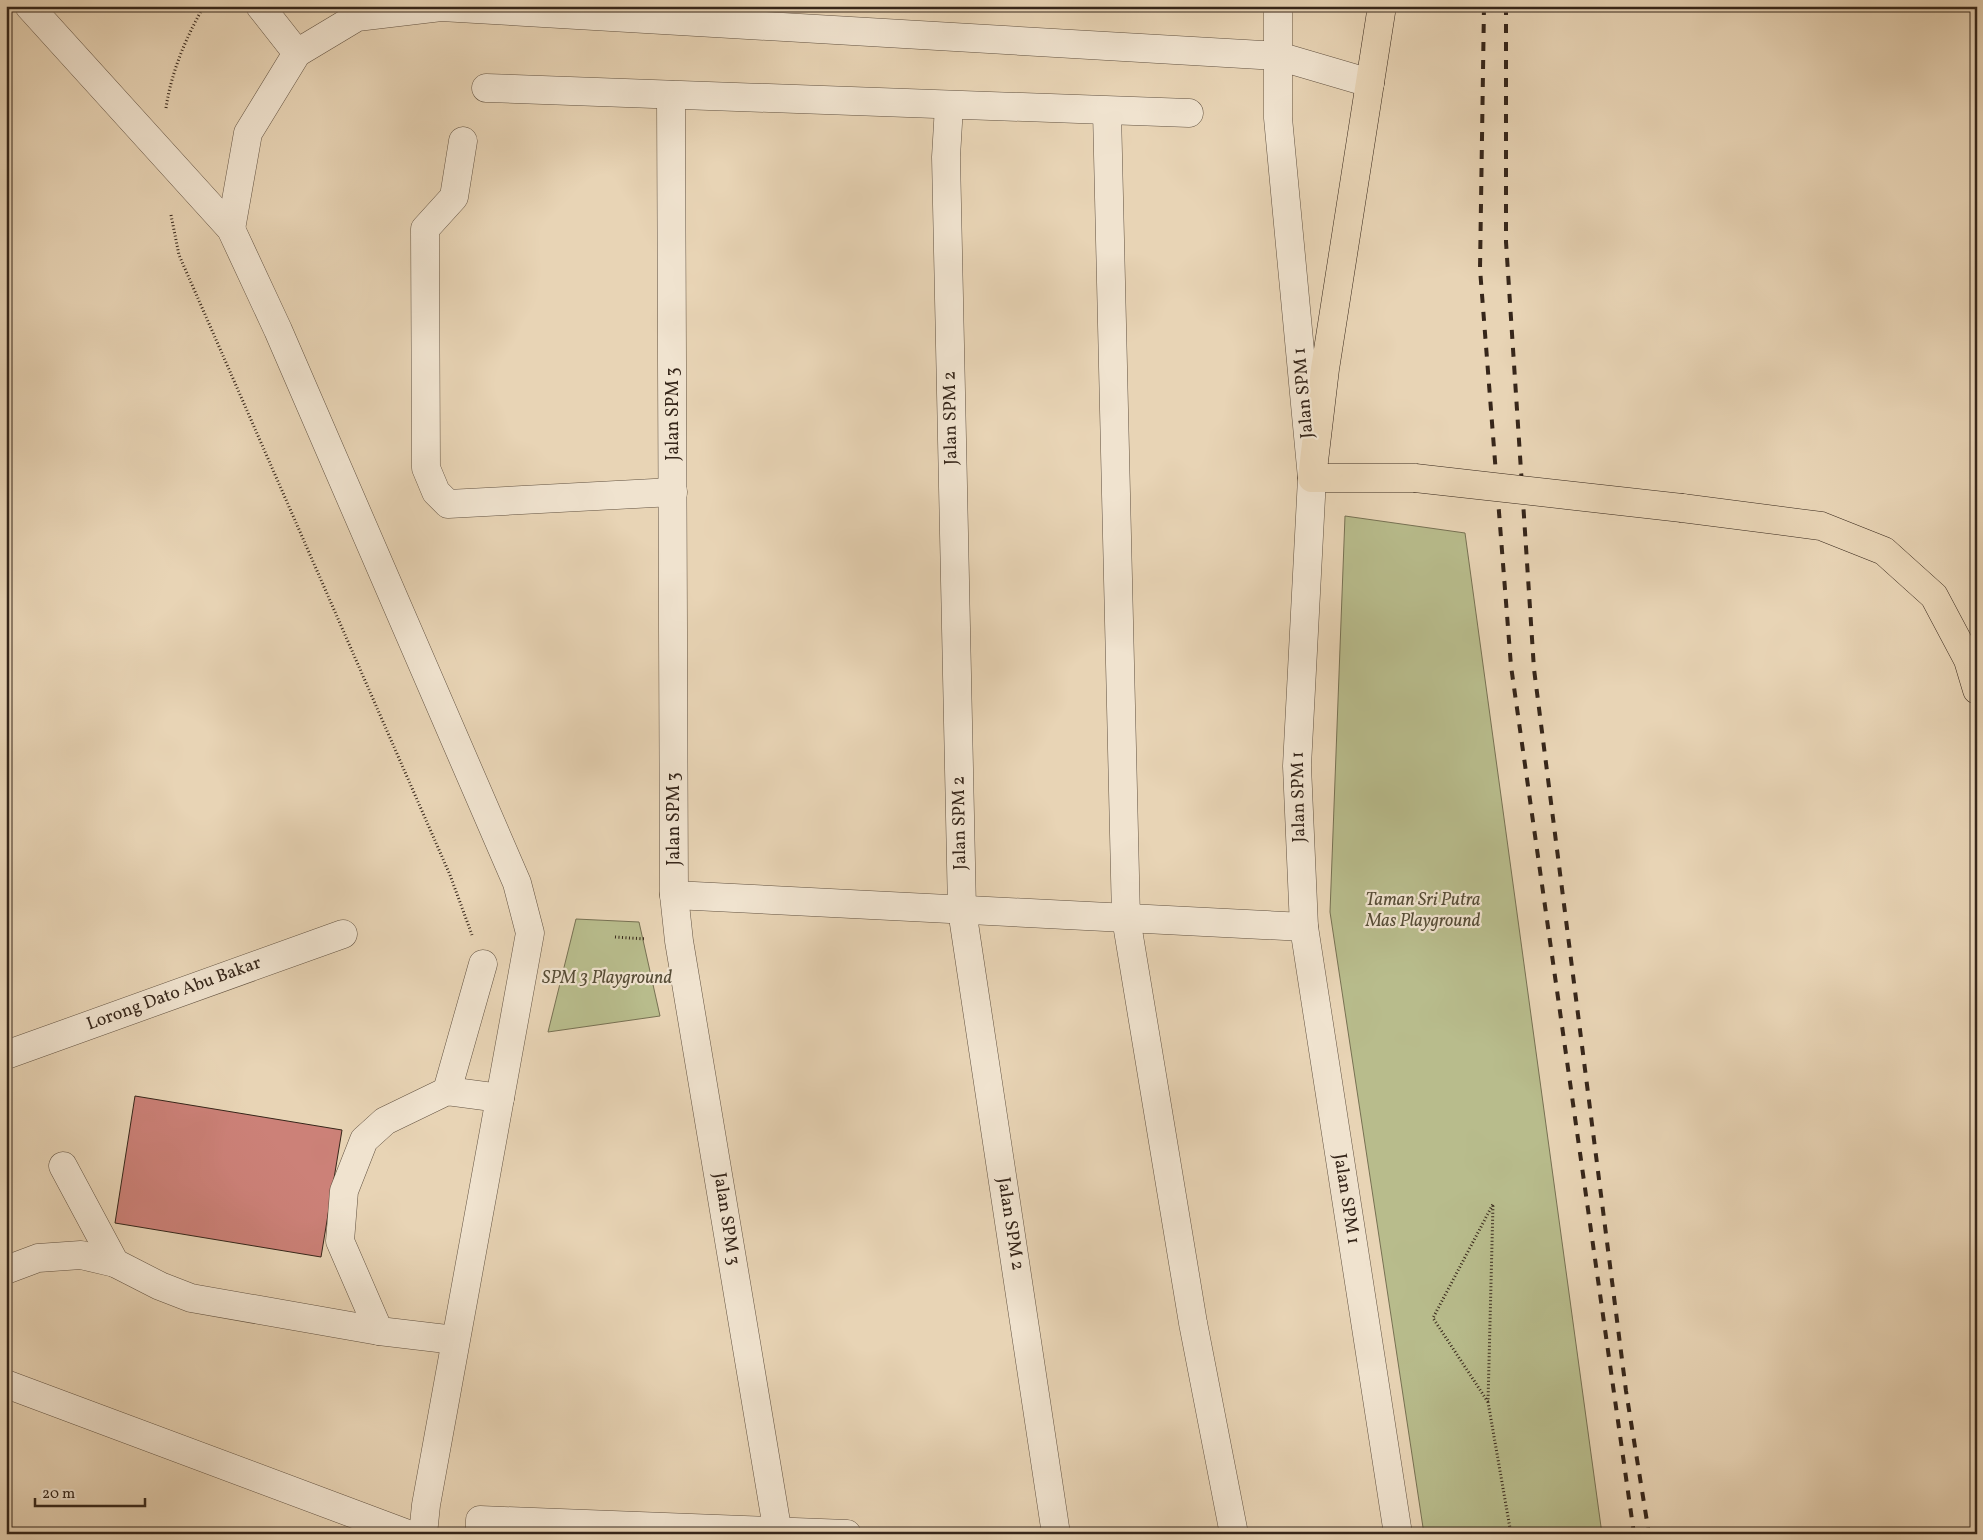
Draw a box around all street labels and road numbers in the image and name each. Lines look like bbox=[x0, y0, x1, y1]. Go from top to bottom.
street label: Jalan SPM 1 bbox=[1288, 346, 1320, 440]
street label: Jalan SPM 3 bbox=[661, 367, 686, 461]
street label: Jalan SPM 2 bbox=[938, 371, 964, 465]
street label: Jalan SPM 1 bbox=[1286, 751, 1312, 843]
street label: Jalan SPM 3 bbox=[662, 772, 687, 866]
street label: Jalan SPM 2 bbox=[947, 776, 973, 870]
street label: Lorong Dato Abu Bakar bbox=[83, 951, 265, 1037]
street label: Jalan SPM 1 bbox=[1327, 1152, 1365, 1246]
street label: Jalan SPM 3 bbox=[706, 1171, 746, 1267]
street label: Jalan SPM 2 bbox=[990, 1176, 1030, 1272]

